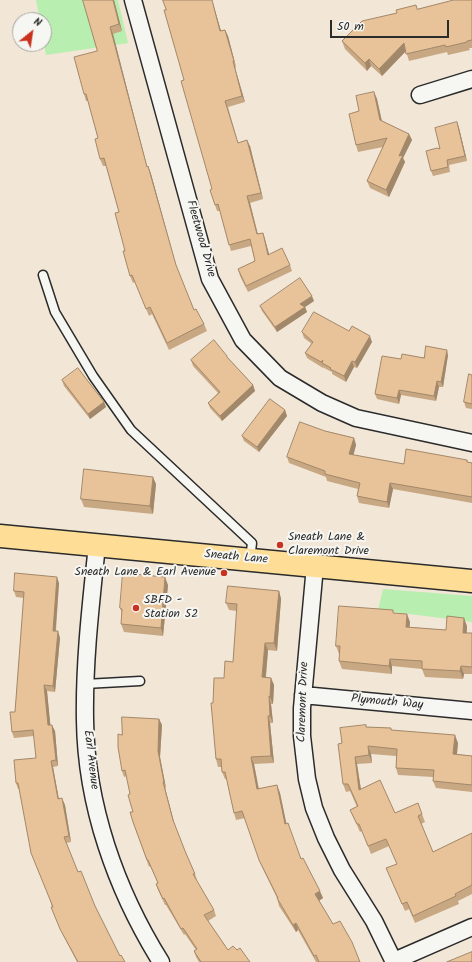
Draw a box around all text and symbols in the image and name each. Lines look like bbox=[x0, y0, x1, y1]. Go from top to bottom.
north arrow bbox=[12, 12, 52, 52]
scale bar bbox=[332, 12, 451, 38]
text: N bbox=[30, 13, 45, 32]
text: 50 m bbox=[337, 17, 364, 36]
street label: Fleetwood Drive bbox=[182, 199, 218, 279]
place label: Sneath Lane & Claremont Drive bbox=[288, 531, 369, 559]
marker: Sneath Lane & Claremont Drive bbox=[275, 540, 285, 550]
street label: Sneath Lane bbox=[204, 548, 268, 568]
place label: Sneath Lane & Earl Avenue bbox=[75, 566, 216, 580]
marker: Sneath Lane & Earl Avenue bbox=[219, 568, 229, 578]
place label: SBFD - Station 52 bbox=[144, 594, 198, 622]
marker: SBFD - Station 52 bbox=[131, 603, 141, 613]
street label: Claremont Drive bbox=[295, 661, 313, 743]
street label: Plymouth Way bbox=[350, 693, 424, 713]
street label: Earl Avenue bbox=[79, 729, 101, 791]

